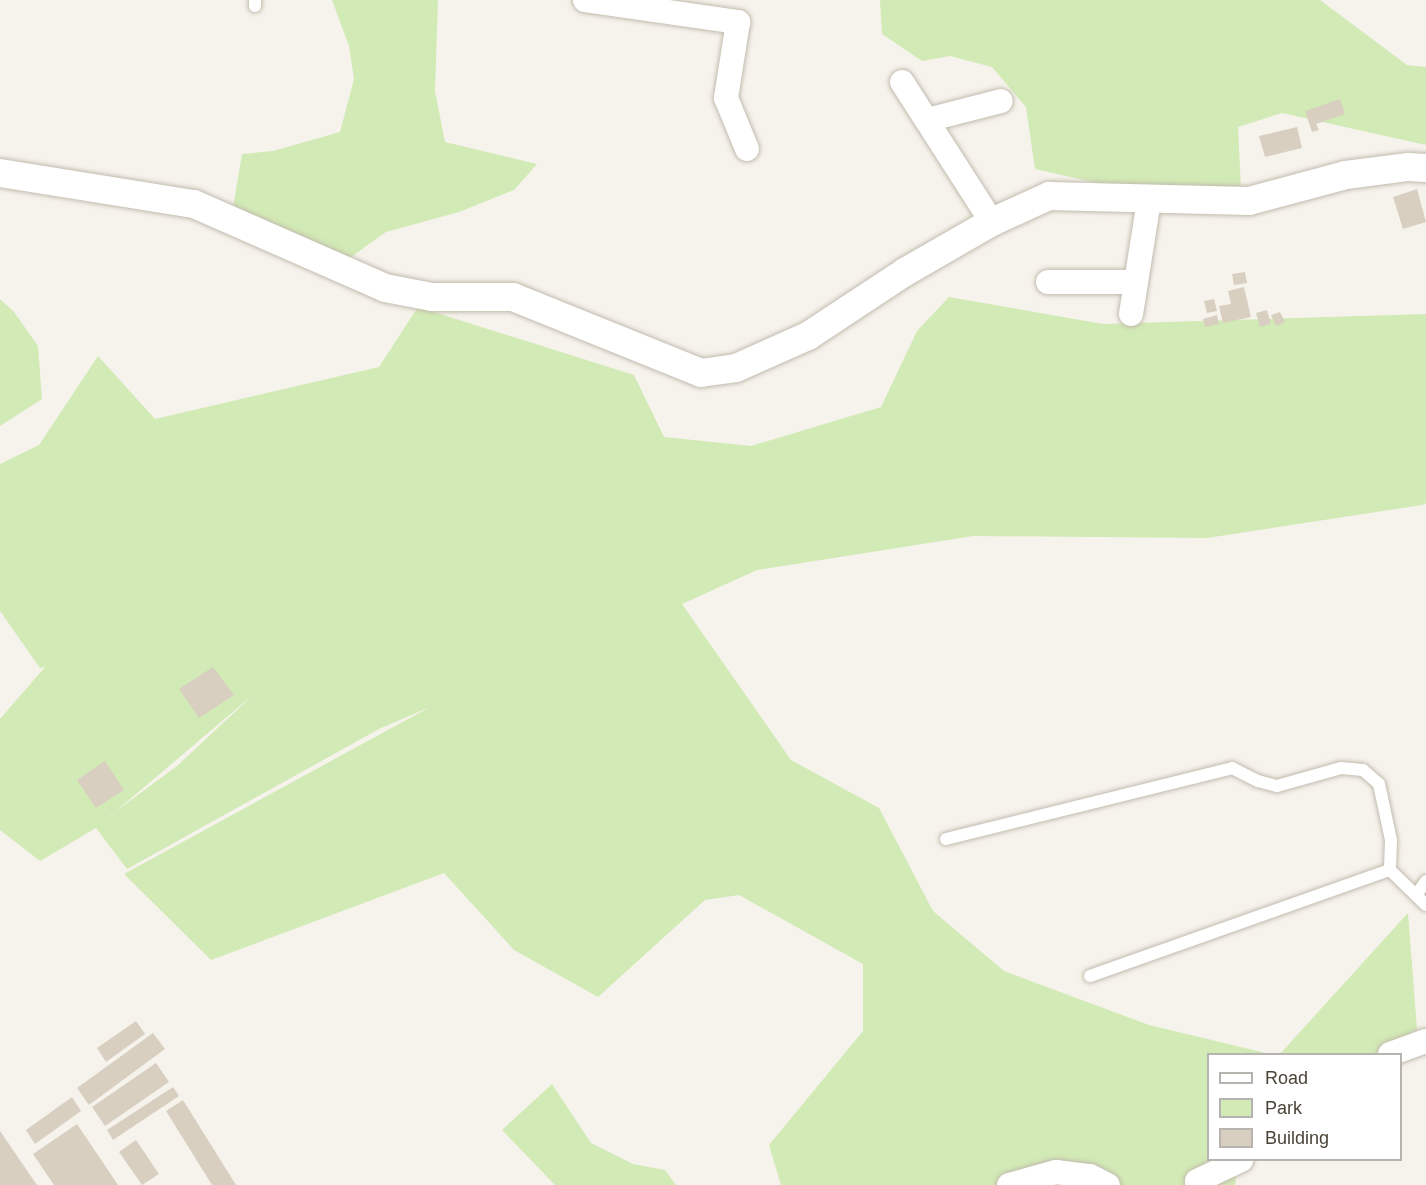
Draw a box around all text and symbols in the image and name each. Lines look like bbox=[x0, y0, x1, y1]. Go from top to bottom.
legend bbox=[1207, 1053, 1402, 1161]
text: Road bbox=[1265, 1068, 1308, 1088]
text: Park bbox=[1265, 1098, 1302, 1118]
text: Building bbox=[1265, 1128, 1329, 1148]

